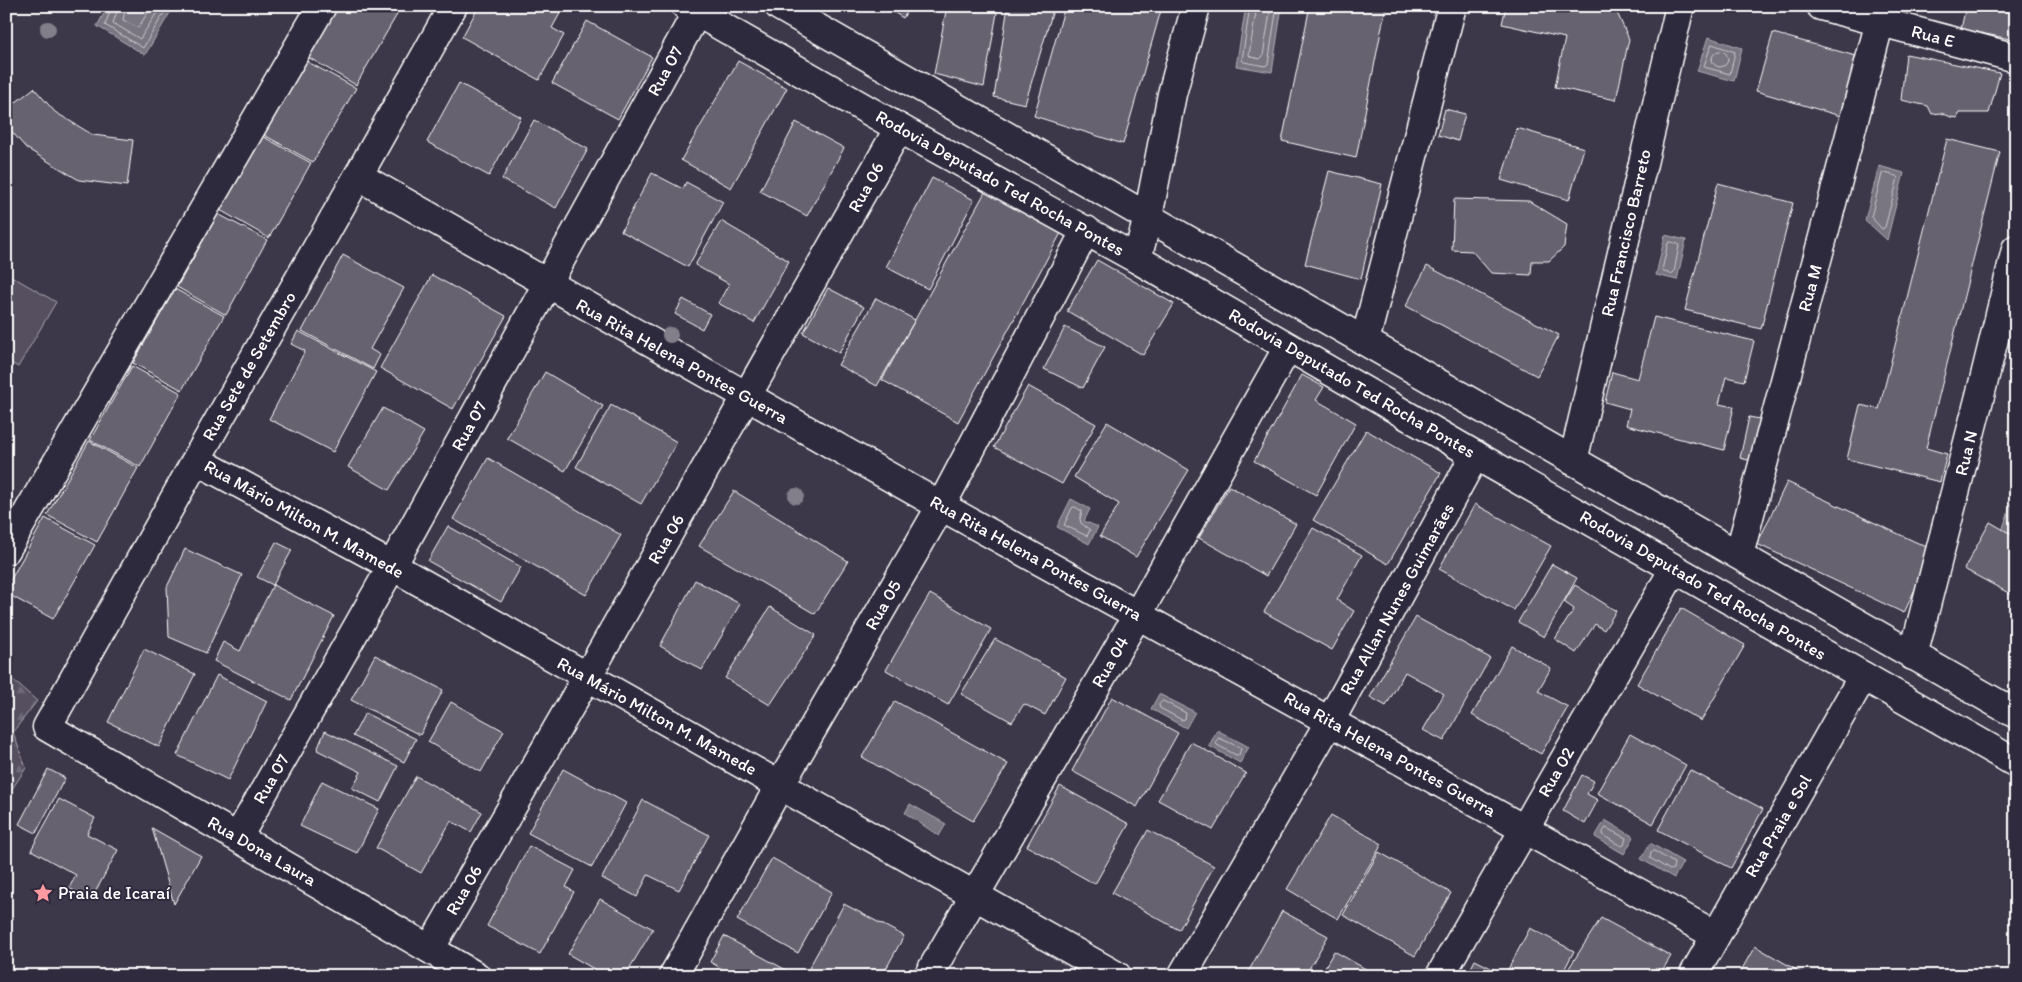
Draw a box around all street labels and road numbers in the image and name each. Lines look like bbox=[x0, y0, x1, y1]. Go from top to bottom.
street label: Rua E bbox=[1909, 20, 1957, 52]
street label: Rua 07 bbox=[642, 42, 688, 100]
street label: Rodovia Deputado Ted Rocha Pontes bbox=[872, 105, 1128, 261]
street label: Rua Francisco Barreto bbox=[1596, 147, 1656, 319]
street label: Rua 06 bbox=[843, 158, 889, 216]
street label: Rua M bbox=[1793, 262, 1827, 314]
street label: Rua Sete de Setembro bbox=[197, 287, 301, 445]
street label: Rua Rita Helena Pontes Guerra bbox=[572, 293, 793, 429]
street label: Rodovia Deputado Ted Rocha Pontes bbox=[1225, 303, 1479, 463]
street label: Rua 07 bbox=[446, 397, 492, 455]
street label: Rua N bbox=[1950, 428, 1982, 478]
street label: Rua Mário Milton M. Mamede bbox=[200, 455, 408, 583]
street label: Rua Rita Helena Pontes Guerra bbox=[926, 490, 1147, 626]
street label: Rua Allan Nunes Guimarães bbox=[1335, 499, 1459, 699]
street label: Rodovia Deputado Ted Rocha Pontes bbox=[1576, 505, 1830, 665]
street label: Rua 06 bbox=[643, 510, 689, 568]
street label: Rua 05 bbox=[860, 576, 906, 634]
street label: Rua 04 bbox=[1087, 632, 1134, 692]
street label: Rua Mário Milton M. Mamede bbox=[553, 652, 761, 780]
street label: Rua Rita Helena Pontes Guerra bbox=[1280, 686, 1501, 822]
street label: Rua 02 bbox=[1533, 743, 1579, 801]
street label: Rua 07 bbox=[248, 750, 294, 808]
street label: Rua Praia e Sol bbox=[1740, 771, 1816, 881]
street label: Rua Dona Laura bbox=[204, 811, 321, 891]
street label: Rua 06 bbox=[441, 861, 487, 919]

